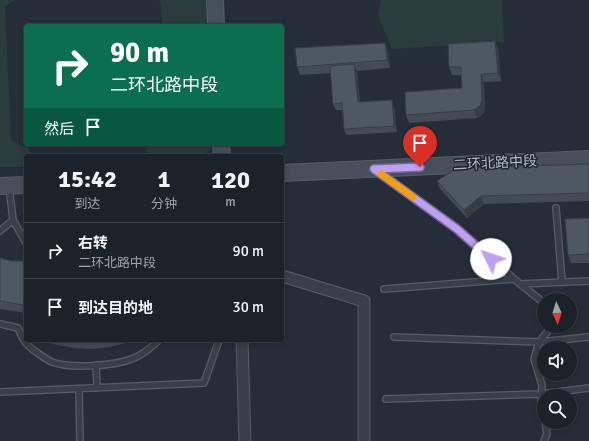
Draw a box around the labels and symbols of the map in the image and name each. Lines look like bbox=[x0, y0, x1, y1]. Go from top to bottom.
pin bbox=[403, 126, 437, 167]
street label: 二环北路中段 bbox=[453, 152, 537, 174]
position arrow bbox=[470, 238, 512, 280]
north arrow bbox=[537, 293, 577, 333]

